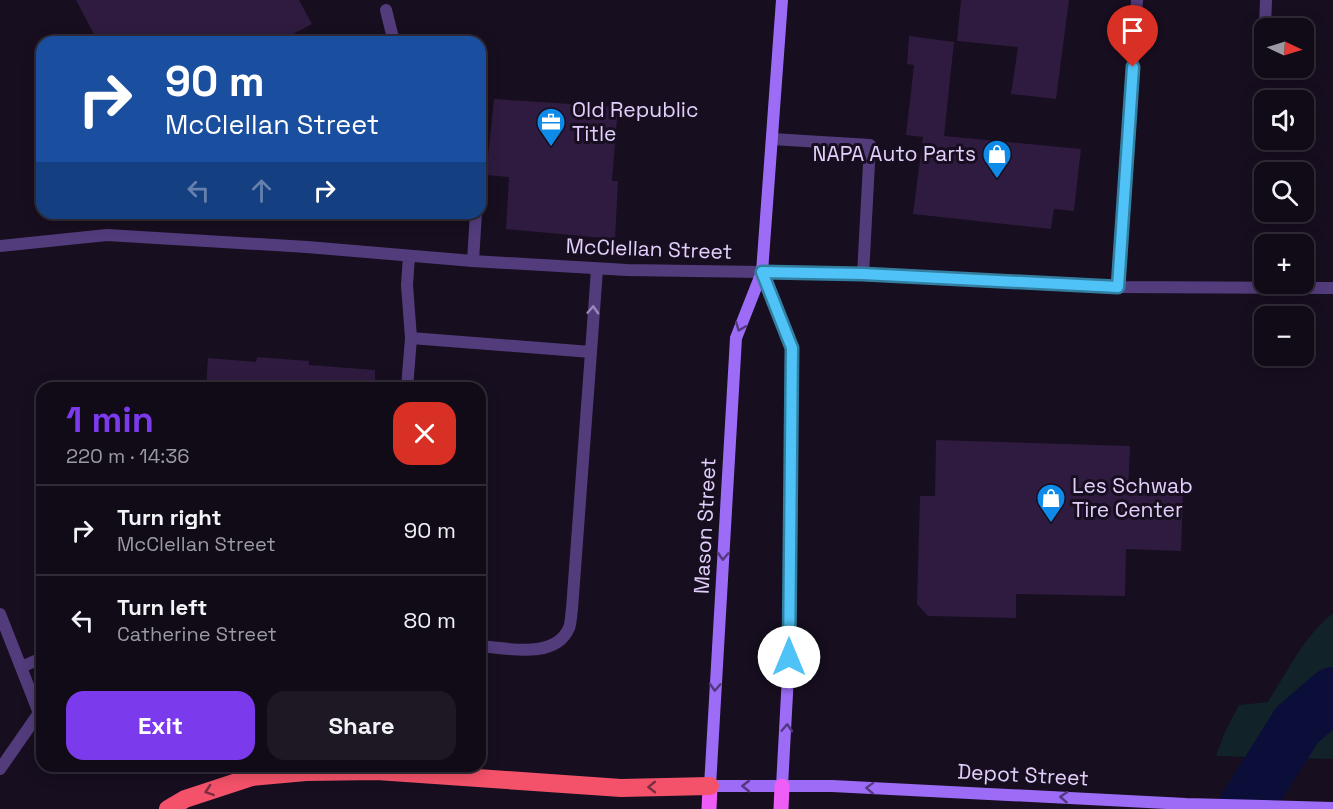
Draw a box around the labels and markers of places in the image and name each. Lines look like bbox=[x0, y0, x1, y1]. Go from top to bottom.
pin bbox=[1107, 5, 1158, 67]
place label: Old Republic Title bbox=[572, 96, 699, 147]
office icon: Old Republic Title bbox=[535, 106, 567, 148]
shop icon: NAPA Auto Parts bbox=[981, 138, 1013, 180]
place label: NAPA Auto Parts bbox=[812, 140, 976, 167]
place label: Les Schwab Tire Center bbox=[1072, 472, 1193, 523]
shop icon: Les Schwab Tire Center bbox=[1035, 482, 1067, 524]

